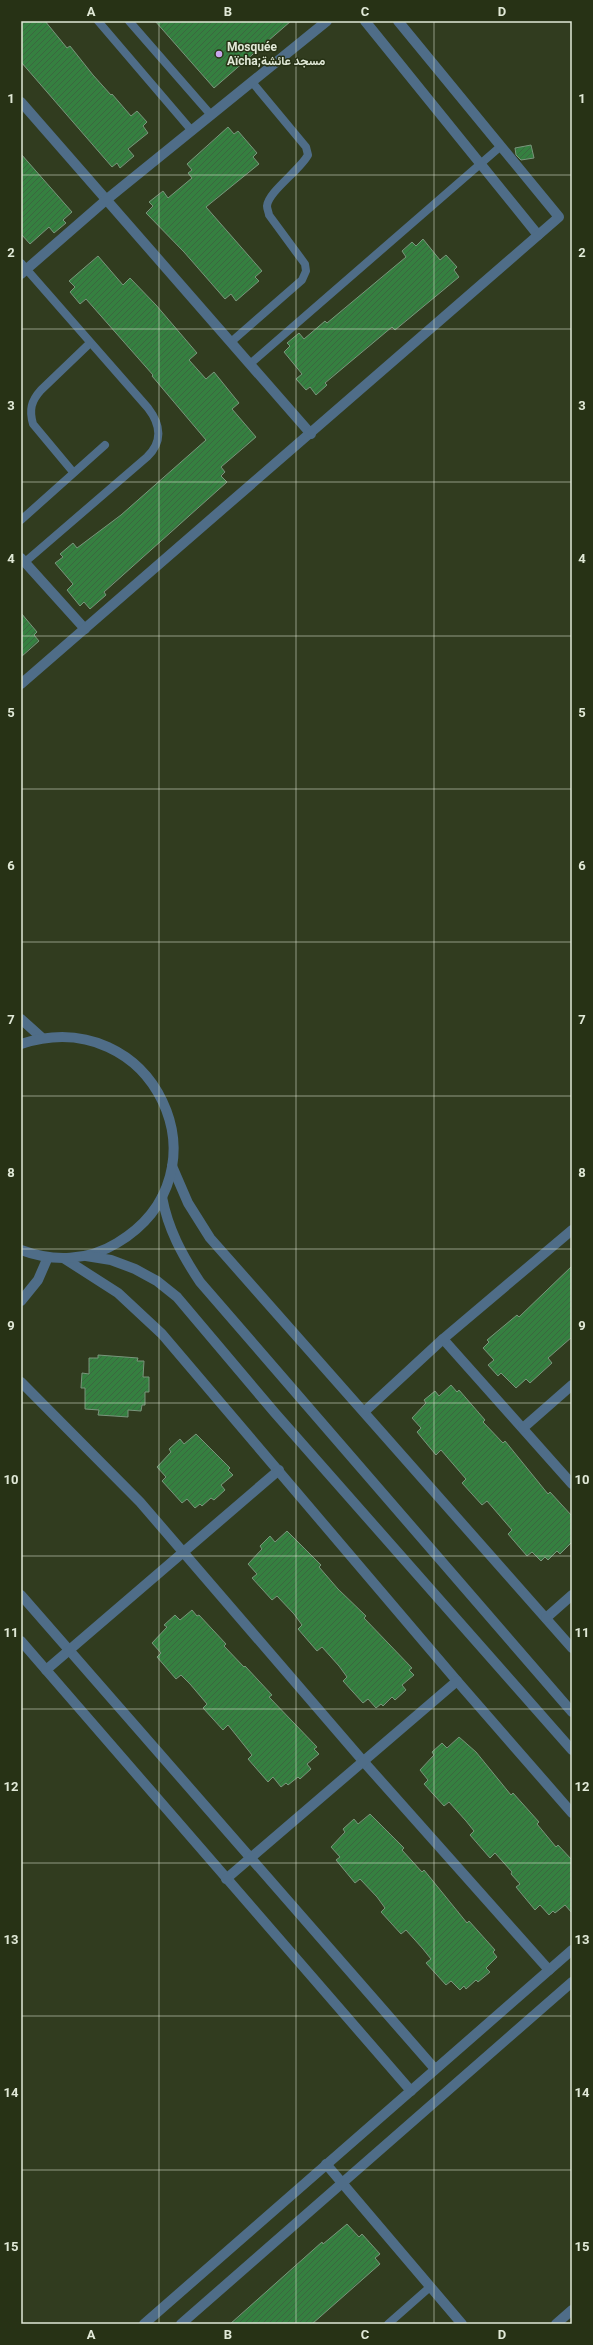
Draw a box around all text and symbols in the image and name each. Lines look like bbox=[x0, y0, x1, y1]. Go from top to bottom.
text: A bbox=[87, 4, 96, 19]
text: B bbox=[224, 4, 232, 19]
text: C bbox=[361, 4, 370, 19]
text: D bbox=[498, 4, 506, 19]
place label: Mosquée Aïcha;مسجد عائشة bbox=[227, 40, 326, 68]
marker: Mosquée Aïcha;مسجد عائشة bbox=[214, 49, 224, 59]
text: 1 bbox=[7, 91, 15, 106]
text: 1 bbox=[578, 91, 586, 106]
text: 2 bbox=[7, 245, 15, 260]
text: 2 bbox=[578, 245, 586, 260]
text: 3 bbox=[7, 398, 15, 413]
text: 3 bbox=[578, 398, 586, 413]
text: 4 bbox=[7, 551, 15, 566]
text: 4 bbox=[578, 551, 586, 566]
text: 5 bbox=[7, 705, 15, 720]
text: 5 bbox=[578, 705, 586, 720]
text: 6 bbox=[7, 858, 15, 873]
text: 6 bbox=[578, 858, 586, 873]
text: 7 bbox=[7, 1012, 15, 1027]
text: 7 bbox=[578, 1012, 586, 1027]
text: 8 bbox=[7, 1165, 15, 1180]
text: 8 bbox=[578, 1165, 586, 1180]
text: 9 bbox=[7, 1318, 15, 1333]
text: 9 bbox=[578, 1318, 586, 1333]
text: 10 bbox=[4, 1472, 18, 1487]
text: 10 bbox=[575, 1472, 589, 1487]
text: 11 bbox=[4, 1625, 18, 1640]
text: 11 bbox=[575, 1625, 589, 1640]
text: 12 bbox=[4, 1779, 18, 1794]
text: 12 bbox=[575, 1779, 589, 1794]
text: 13 bbox=[4, 1932, 18, 1947]
text: 13 bbox=[575, 1932, 589, 1947]
text: 14 bbox=[4, 2085, 19, 2100]
text: 14 bbox=[575, 2085, 590, 2100]
text: 15 bbox=[4, 2239, 18, 2254]
text: 15 bbox=[575, 2239, 589, 2254]
text: A bbox=[87, 2327, 96, 2342]
text: B bbox=[224, 2327, 232, 2342]
text: C bbox=[361, 2327, 370, 2342]
text: D bbox=[498, 2327, 506, 2342]

